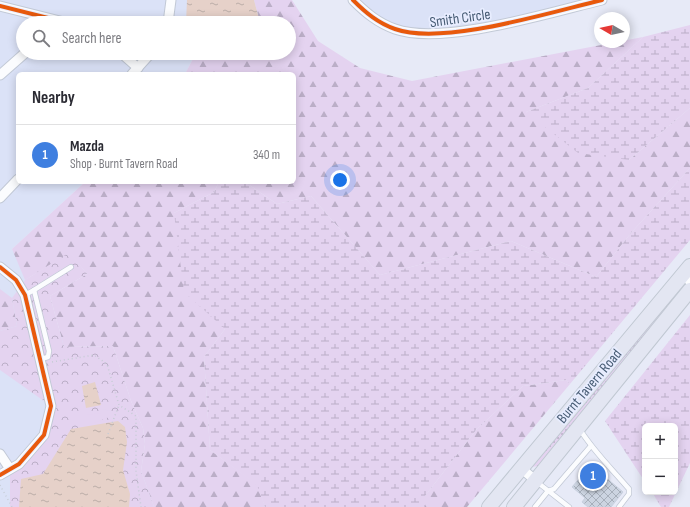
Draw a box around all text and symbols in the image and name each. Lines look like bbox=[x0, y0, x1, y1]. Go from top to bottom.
street label: Smith Circle bbox=[428, 5, 492, 32]
north arrow bbox=[594, 12, 630, 48]
search box bbox=[16, 16, 296, 60]
icon: search bbox=[30, 27, 52, 49]
text: Search here bbox=[62, 29, 122, 48]
text: Nearby bbox=[32, 88, 75, 108]
text: Mazda bbox=[70, 137, 104, 156]
text: 1 bbox=[42, 147, 48, 163]
text: 340 m bbox=[253, 147, 280, 163]
text: Shop · Burnt Tavern Road bbox=[70, 156, 178, 172]
your location bbox=[330, 170, 350, 190]
street label: Burnt Tavern Road bbox=[553, 345, 626, 427]
map controls bbox=[642, 423, 678, 495]
button: + bbox=[642, 423, 678, 459]
button: − bbox=[642, 459, 678, 495]
pin: 1 bbox=[580, 461, 606, 491]

